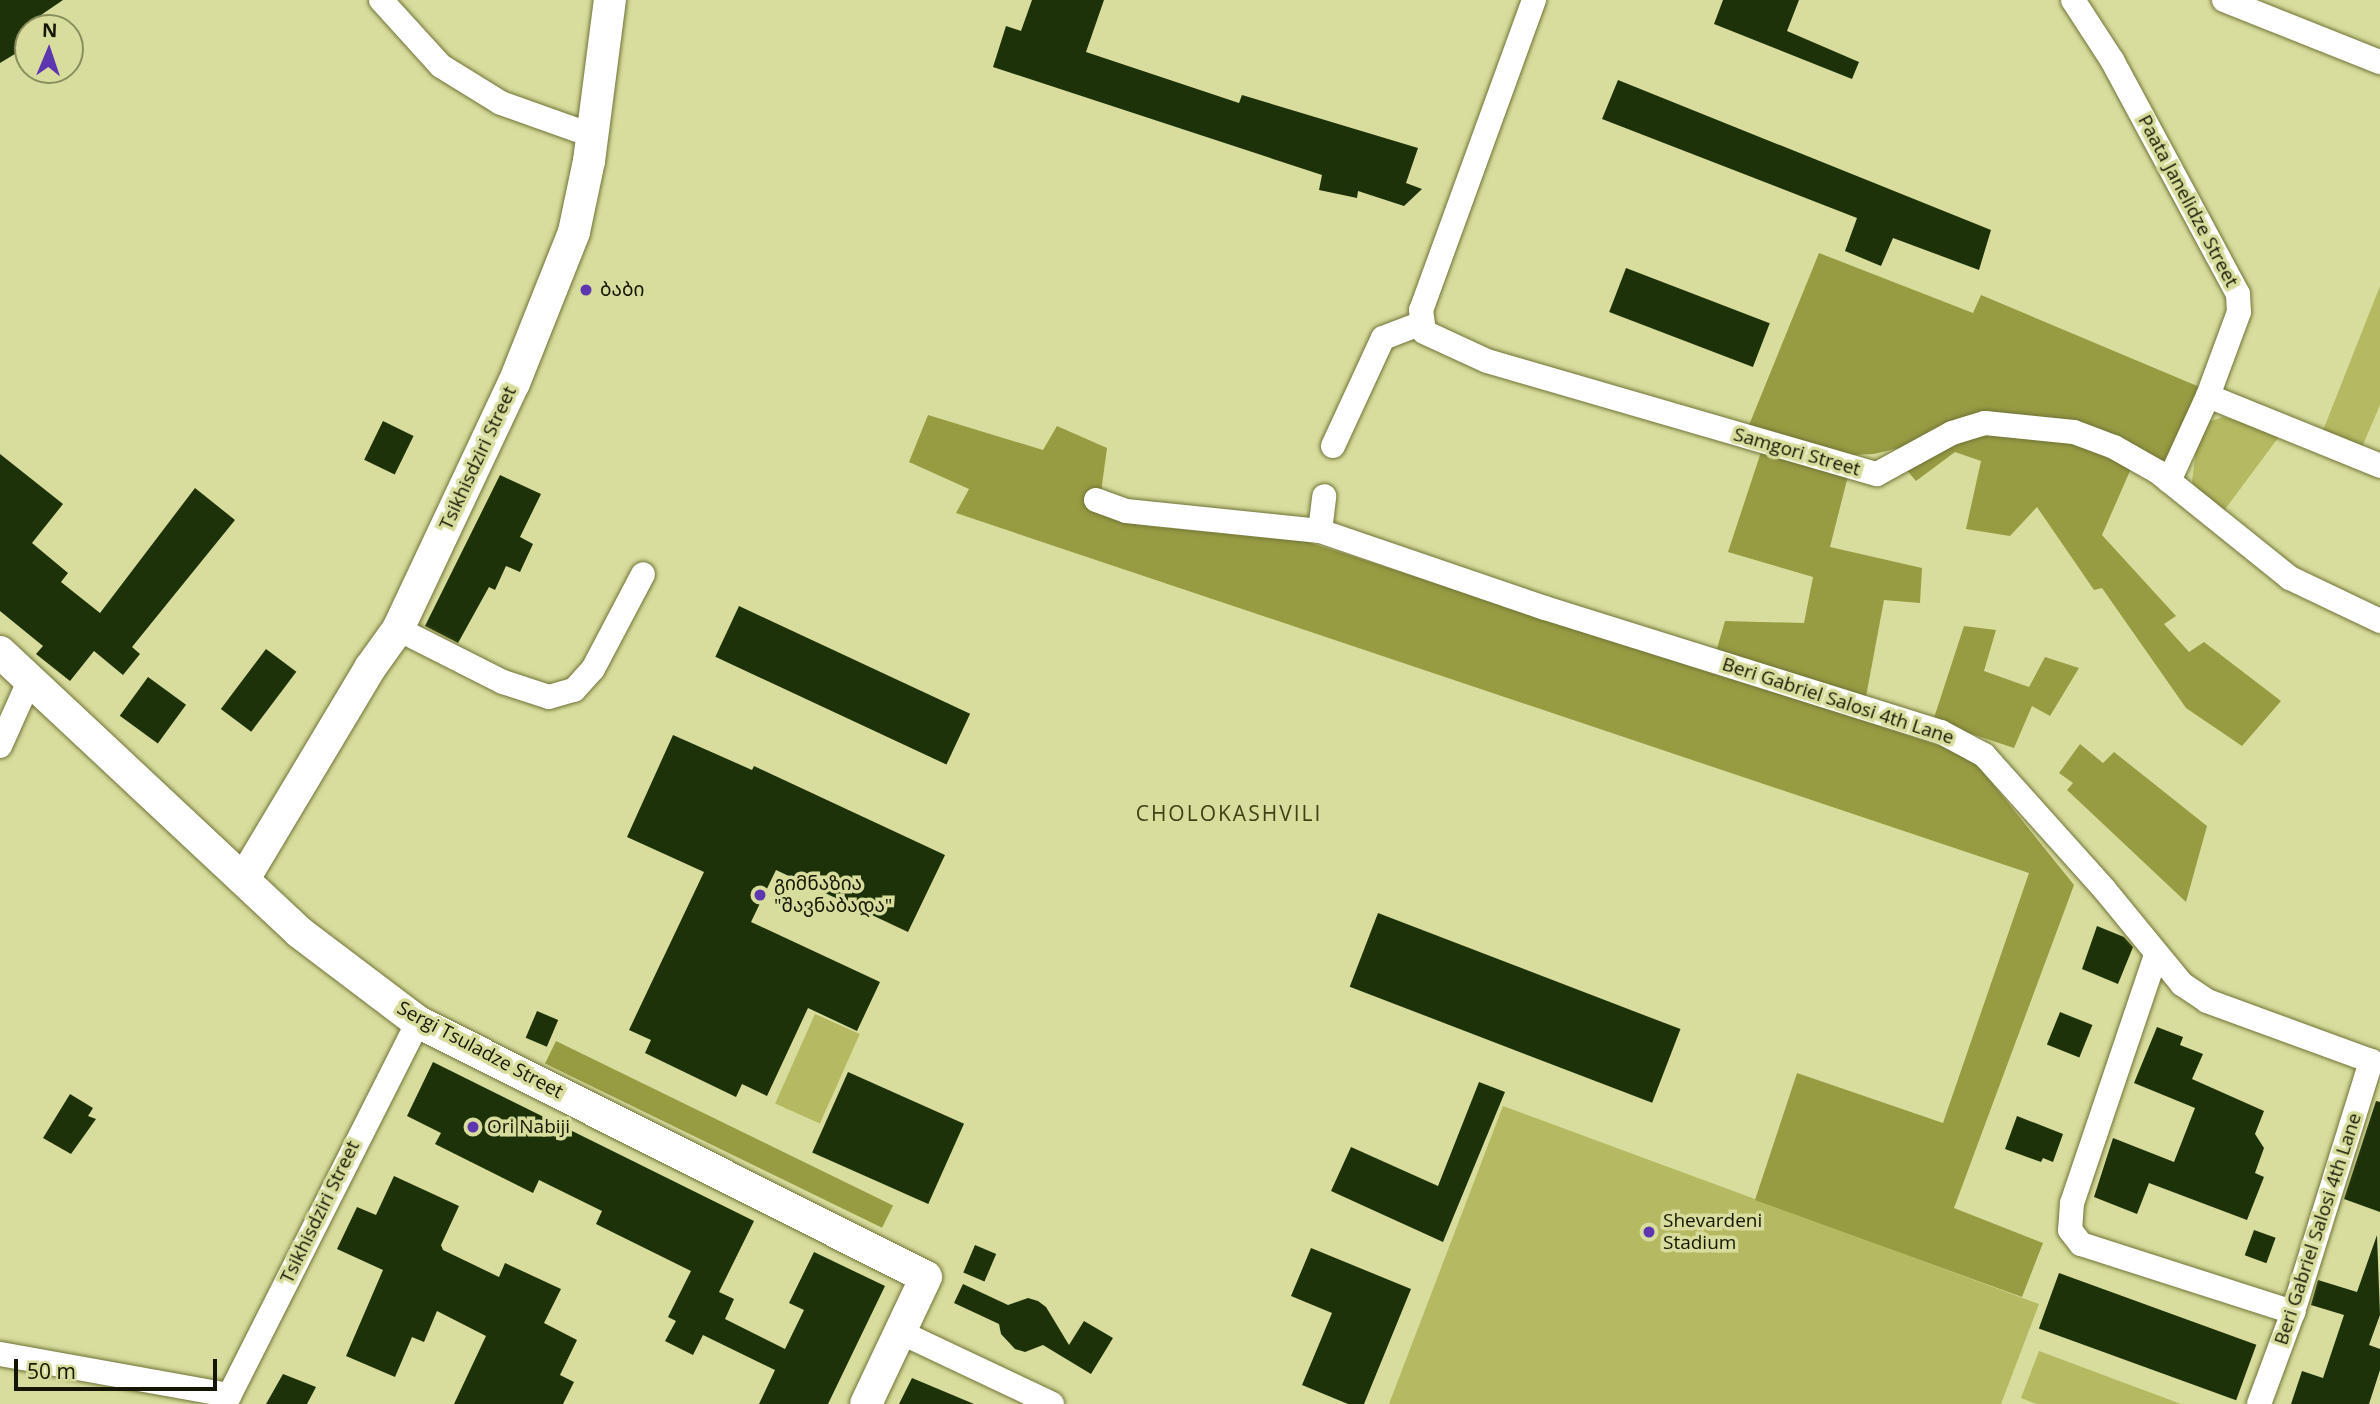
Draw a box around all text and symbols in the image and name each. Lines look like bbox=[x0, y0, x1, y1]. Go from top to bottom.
north arrow bbox=[14, 14, 84, 84]
text: N bbox=[41, 17, 58, 43]
street label: Paata Janelidze Street bbox=[2133, 111, 2243, 291]
place label: ბაბი bbox=[600, 279, 644, 301]
marker: ბაბი bbox=[578, 282, 594, 298]
street label: Tsikhisdziri Street bbox=[435, 383, 521, 533]
street label: Samgori Street bbox=[1731, 423, 1863, 481]
street label: Beri Gabriel Salosi 4th Lane bbox=[1719, 653, 1957, 749]
district label: CHOLOKASHVILI bbox=[1137, 800, 1321, 826]
place label: გიმნაზია "შავნაბადა" bbox=[774, 873, 892, 917]
marker: გიმნაზია "შავნაბადა" bbox=[752, 887, 768, 903]
street label: Sergi Tsuladze Street bbox=[393, 997, 567, 1103]
street label: Beri Gabriel Salosi 4th Lane bbox=[2270, 1110, 2366, 1348]
place label: Ori Nabiji bbox=[487, 1116, 570, 1138]
marker: Ori Nabiji bbox=[465, 1119, 481, 1135]
street label: Tsikhisdziri Street bbox=[276, 1137, 364, 1287]
place label: Shevardeni Stadium bbox=[1663, 1210, 1762, 1254]
marker: Shevardeni Stadium bbox=[1641, 1224, 1657, 1240]
scale bar bbox=[18, 1344, 220, 1388]
text: 50 m bbox=[27, 1357, 76, 1385]

